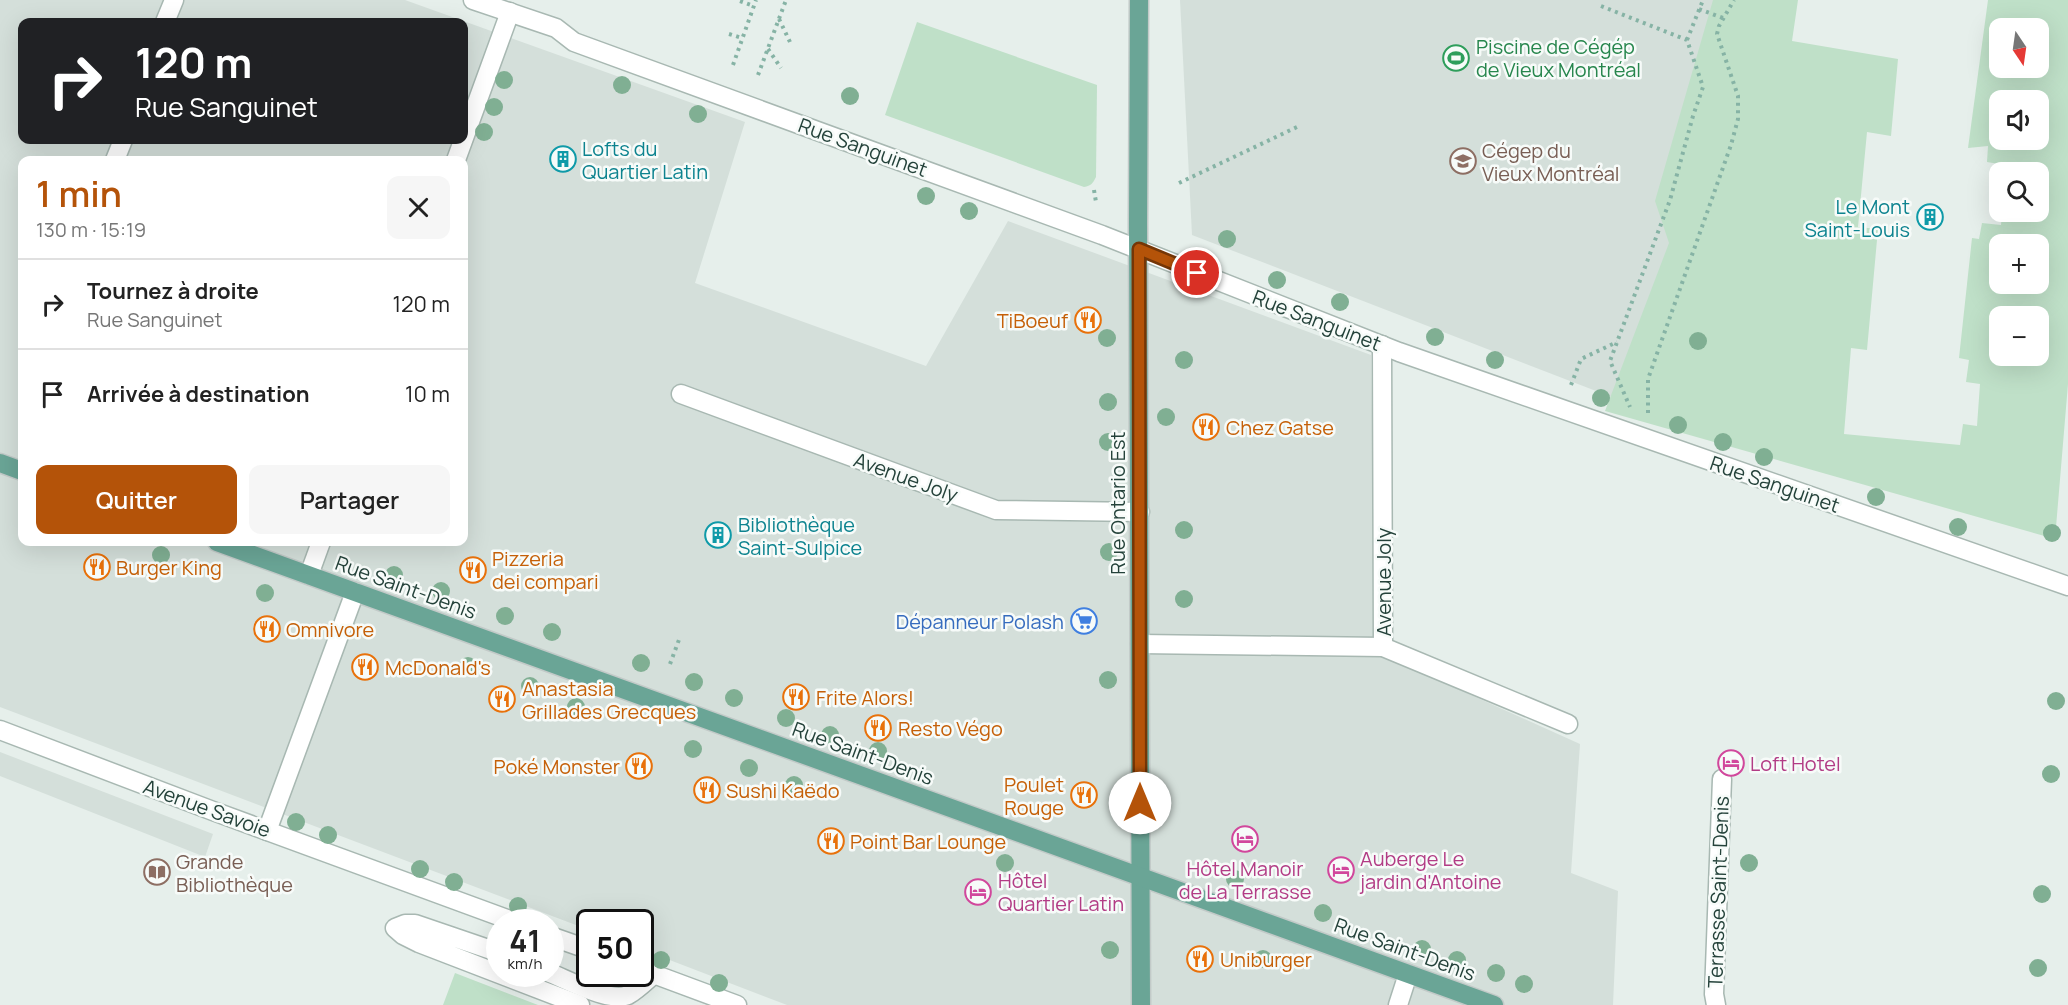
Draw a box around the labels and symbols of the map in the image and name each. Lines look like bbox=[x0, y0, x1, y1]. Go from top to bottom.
north arrow bbox=[1989, 18, 2049, 78]
place label: Piscine de Cégép de Vieux Montréal bbox=[1476, 33, 1641, 83]
sports icon: Piscine de Cégép de Vieux Montréal bbox=[1441, 43, 1471, 73]
street label: Rue Sanguinet bbox=[795, 111, 931, 183]
place label: Lofts du Quartier Latin bbox=[582, 135, 708, 185]
place label: Cégep du Vieux Montréal bbox=[1482, 137, 1619, 187]
building icon: Lofts du Quartier Latin bbox=[548, 144, 578, 174]
school or university icon: Cégep du Vieux Montréal bbox=[1448, 146, 1478, 176]
place label: Le Mont Saint-Louis bbox=[1805, 193, 1910, 243]
building icon: Le Mont Saint-Louis bbox=[1915, 202, 1945, 232]
pin bbox=[1171, 247, 1222, 298]
street label: Rue Sanguinet bbox=[1249, 283, 1385, 357]
restaurant icon: TiBoeuf bbox=[1073, 305, 1103, 335]
place label: TiBoeuf bbox=[997, 307, 1068, 334]
restaurant icon: Chez Gatse bbox=[1191, 412, 1221, 442]
place label: Chez Gatse bbox=[1226, 414, 1334, 441]
street label: Rue Ontario Est bbox=[1104, 431, 1131, 575]
street label: Avenue Joly bbox=[850, 446, 962, 508]
street label: Rue Sanguinet bbox=[1707, 449, 1843, 519]
place label: Bibliothèque Saint-Sulpice bbox=[738, 511, 862, 561]
building icon: Bibliothèque Saint-Sulpice bbox=[703, 520, 733, 550]
street label: Avenue Joly bbox=[1370, 527, 1397, 636]
place label: Pizzeria dei compari bbox=[492, 545, 599, 595]
street label: Rue Saint-Denis bbox=[332, 549, 480, 625]
restaurant icon: Burger King bbox=[82, 552, 112, 582]
place label: Burger King bbox=[116, 554, 222, 581]
restaurant icon: Pizzeria dei compari bbox=[458, 555, 488, 585]
supermarket icon: Dépanneur Polash bbox=[1069, 606, 1099, 636]
place label: Dépanneur Polash bbox=[896, 608, 1064, 635]
restaurant icon: Omnivore bbox=[252, 614, 282, 644]
place label: Omnivore bbox=[286, 616, 374, 643]
restaurant icon: McDonald's bbox=[350, 652, 380, 682]
place label: McDonald's bbox=[385, 654, 491, 681]
place label: Anastasia Grillades Grecques bbox=[522, 675, 696, 725]
restaurant icon: Frite Alors! bbox=[781, 682, 811, 712]
restaurant icon: Anastasia Grillades Grecques bbox=[487, 684, 517, 714]
place label: Frite Alors! bbox=[816, 684, 914, 711]
restaurant icon: Resto Végo bbox=[863, 713, 893, 743]
street label: Rue Saint-Denis bbox=[789, 715, 937, 791]
place label: Resto Végo bbox=[898, 715, 1003, 742]
hotel icon: Loft Hotel bbox=[1716, 748, 1746, 778]
place label: Loft Hotel bbox=[1750, 750, 1841, 777]
restaurant icon: Poké Monster bbox=[624, 751, 654, 781]
place label: Poké Monster bbox=[493, 753, 620, 780]
place label: Poulet Rouge bbox=[1004, 771, 1064, 821]
position arrow bbox=[1108, 771, 1172, 835]
street label: Avenue Savoie bbox=[140, 772, 274, 844]
restaurant icon: Sushi Kaëdo bbox=[692, 775, 722, 805]
place label: Sushi Kaëdo bbox=[726, 777, 840, 804]
restaurant icon: Poulet Rouge bbox=[1069, 780, 1099, 810]
street label: Terrasse Saint-Denis bbox=[1701, 796, 1735, 988]
hotel icon: Hôtel Manoir de La Terrasse bbox=[1230, 824, 1260, 854]
restaurant icon: Point Bar Lounge bbox=[816, 826, 846, 856]
place label: Point Bar Lounge bbox=[850, 828, 1006, 855]
place label: Auberge Le jardin d'Antoine bbox=[1359, 845, 1501, 895]
place label: Grande Bibliothèque bbox=[176, 848, 293, 898]
place label: Hôtel Manoir de La Terrasse bbox=[1179, 855, 1311, 905]
hotel icon: Auberge Le jardin d'Antoine bbox=[1326, 855, 1356, 885]
library icon: Grande Bibliothèque bbox=[142, 857, 172, 887]
place label: Hôtel Quartier Latin bbox=[998, 867, 1124, 917]
hotel icon: Hôtel Quartier Latin bbox=[963, 877, 993, 907]
speed limit sign: 50 bbox=[576, 909, 654, 987]
street label: Rue Saint-Denis bbox=[1331, 911, 1479, 987]
restaurant icon: Uniburger bbox=[1185, 944, 1215, 974]
place label: Uniburger bbox=[1220, 946, 1312, 973]

